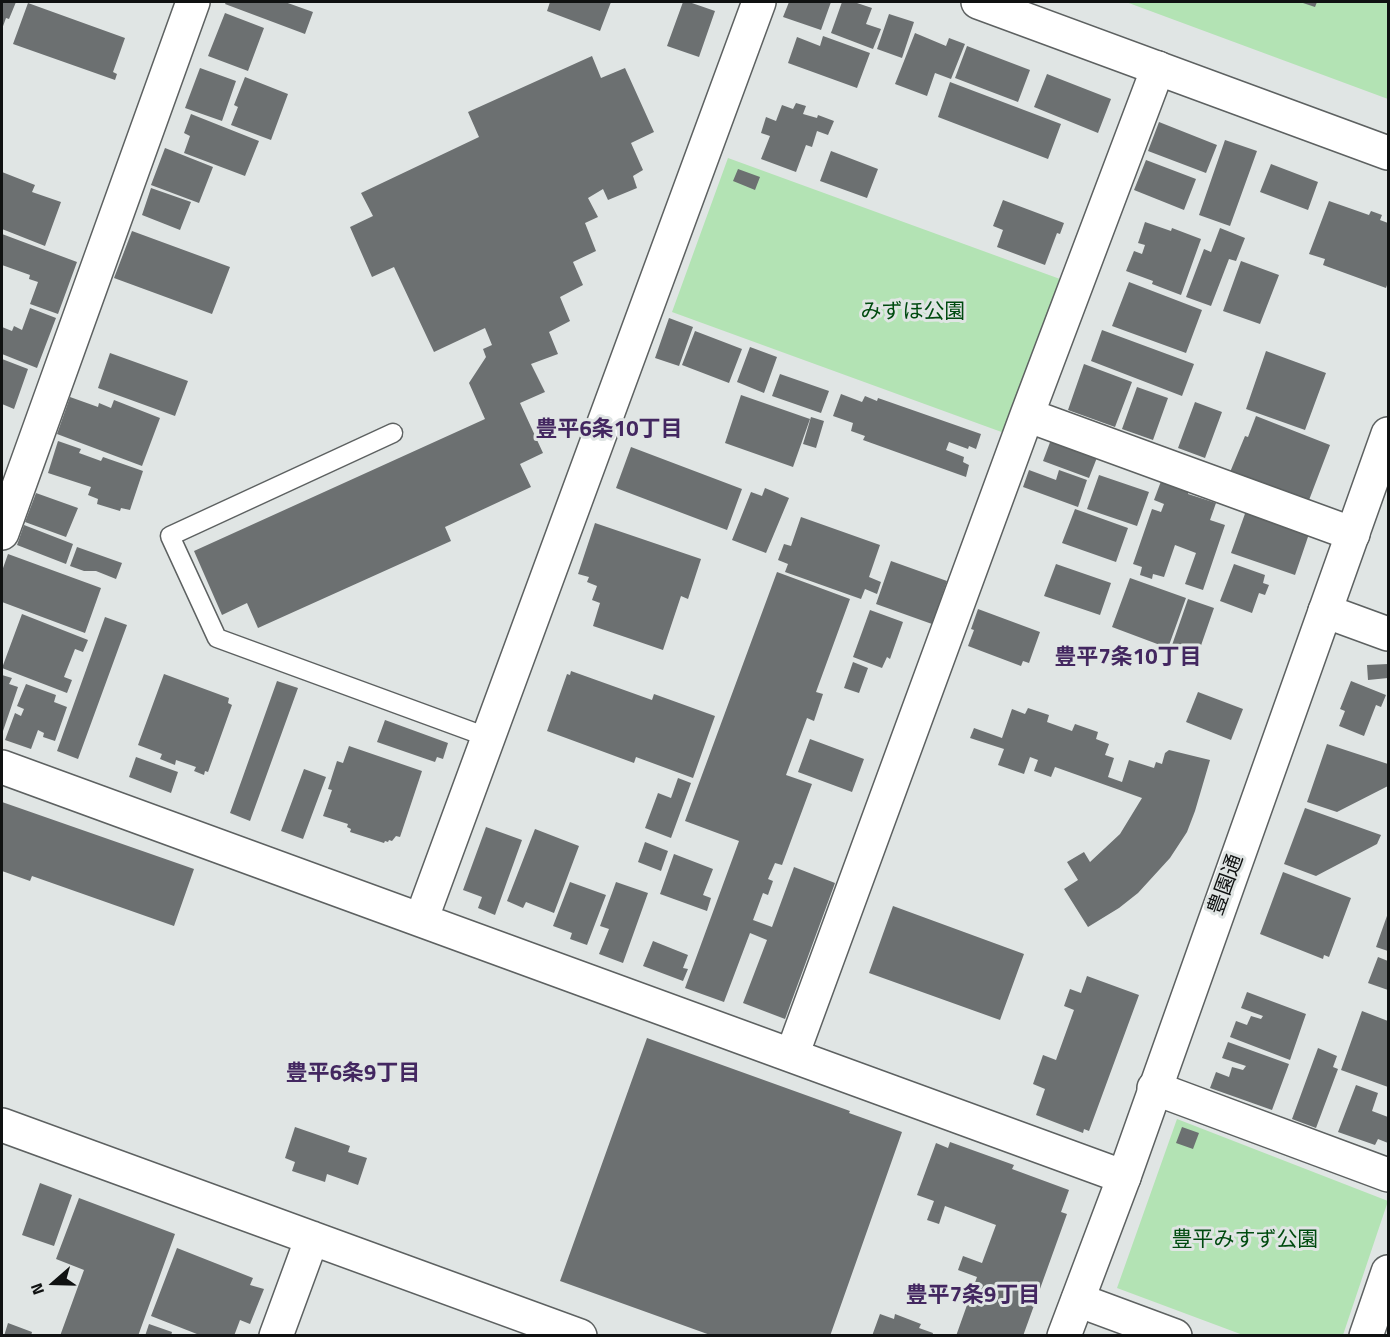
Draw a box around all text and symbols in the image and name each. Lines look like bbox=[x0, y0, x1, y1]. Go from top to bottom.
park label: みずほ公園 bbox=[861, 300, 965, 326]
district label: 豊平6条10丁目 bbox=[536, 418, 682, 444]
district label: 豊平7条10丁目 bbox=[1055, 646, 1201, 672]
street label: 豊園通 bbox=[1204, 851, 1250, 919]
district label: 豊平6条9丁目 bbox=[286, 1062, 420, 1088]
park label: 豊平みすず公園 bbox=[1172, 1228, 1318, 1254]
north arrow bbox=[24, 1253, 84, 1313]
text: N bbox=[24, 1280, 50, 1298]
district label: 豊平7条9丁目 bbox=[906, 1284, 1040, 1310]

